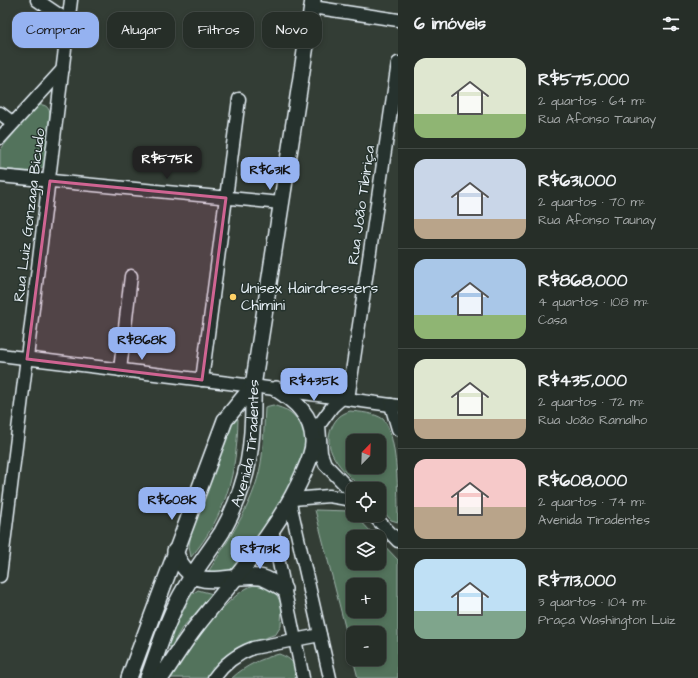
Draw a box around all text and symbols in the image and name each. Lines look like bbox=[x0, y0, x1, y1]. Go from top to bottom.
chip: Comprar bbox=[12, 12, 99, 48]
chip: Alugar bbox=[107, 12, 175, 48]
chip: Filtros bbox=[183, 12, 254, 48]
chip: Novo bbox=[262, 12, 322, 48]
text: 6 imóveis bbox=[414, 12, 486, 36]
icon: filters bbox=[660, 13, 682, 35]
text: R$575,000 bbox=[538, 68, 629, 92]
icon: home bbox=[446, 74, 494, 122]
text: 2 quartos · 64 m² bbox=[538, 92, 646, 110]
text: Rua Afonso Taunay bbox=[538, 110, 656, 128]
street label: Rua Luiz Gonzaga Bicudo bbox=[8, 127, 52, 303]
street label: Rua João Tibiriça bbox=[343, 144, 380, 266]
pin: R$575K bbox=[134, 146, 200, 180]
text: R$575K bbox=[142, 150, 192, 168]
pin: R$631K bbox=[237, 157, 303, 191]
text: R$631K bbox=[250, 161, 290, 179]
text: R$631,000 bbox=[538, 169, 616, 193]
icon: home bbox=[446, 175, 494, 223]
text: 2 quartos · 70 m² bbox=[538, 193, 645, 211]
text: Rua Afonso Taunay bbox=[538, 211, 656, 229]
text: R$868,000 bbox=[538, 269, 627, 293]
icon: home bbox=[446, 275, 494, 323]
place label: Unisex Hairdressers Chimini bbox=[241, 278, 379, 316]
marker: Unisex Hairdressers Chimini bbox=[228, 292, 238, 302]
text: 4 quartos · 108 m² bbox=[538, 293, 649, 311]
text: Casa bbox=[538, 311, 567, 329]
pin: R$868K bbox=[109, 327, 175, 361]
text: R$868K bbox=[117, 331, 167, 349]
pin: R$435K bbox=[281, 368, 347, 402]
text: R$435,000 bbox=[538, 369, 627, 393]
text: R$435K bbox=[289, 372, 339, 390]
icon: home bbox=[446, 375, 494, 423]
street label: Avenida Tiradentes bbox=[226, 377, 265, 510]
text: 2 quartos · 72 m² bbox=[538, 393, 645, 411]
text: Rua João Ramalho bbox=[538, 411, 647, 429]
north arrow bbox=[346, 434, 386, 474]
map controls bbox=[346, 434, 386, 666]
text: R$608,000 bbox=[538, 469, 627, 493]
icon: home bbox=[446, 475, 494, 523]
button: locate bbox=[346, 482, 386, 522]
pin: R$608K bbox=[139, 487, 205, 521]
text: R$608K bbox=[147, 491, 197, 509]
text: 2 quartos · 74 m² bbox=[538, 493, 646, 511]
text: Avenida Tiradentes bbox=[538, 511, 650, 529]
button: layers bbox=[346, 530, 386, 570]
pin: R$713K bbox=[227, 536, 293, 570]
text: R$713K bbox=[240, 540, 280, 558]
text: R$713,000 bbox=[538, 569, 616, 593]
icon: home bbox=[446, 575, 494, 623]
button: + bbox=[346, 578, 386, 618]
text: 3 quartos · 104 m² bbox=[538, 593, 647, 611]
text: Praça Washington Luiz bbox=[538, 611, 675, 629]
button: − bbox=[346, 626, 386, 666]

